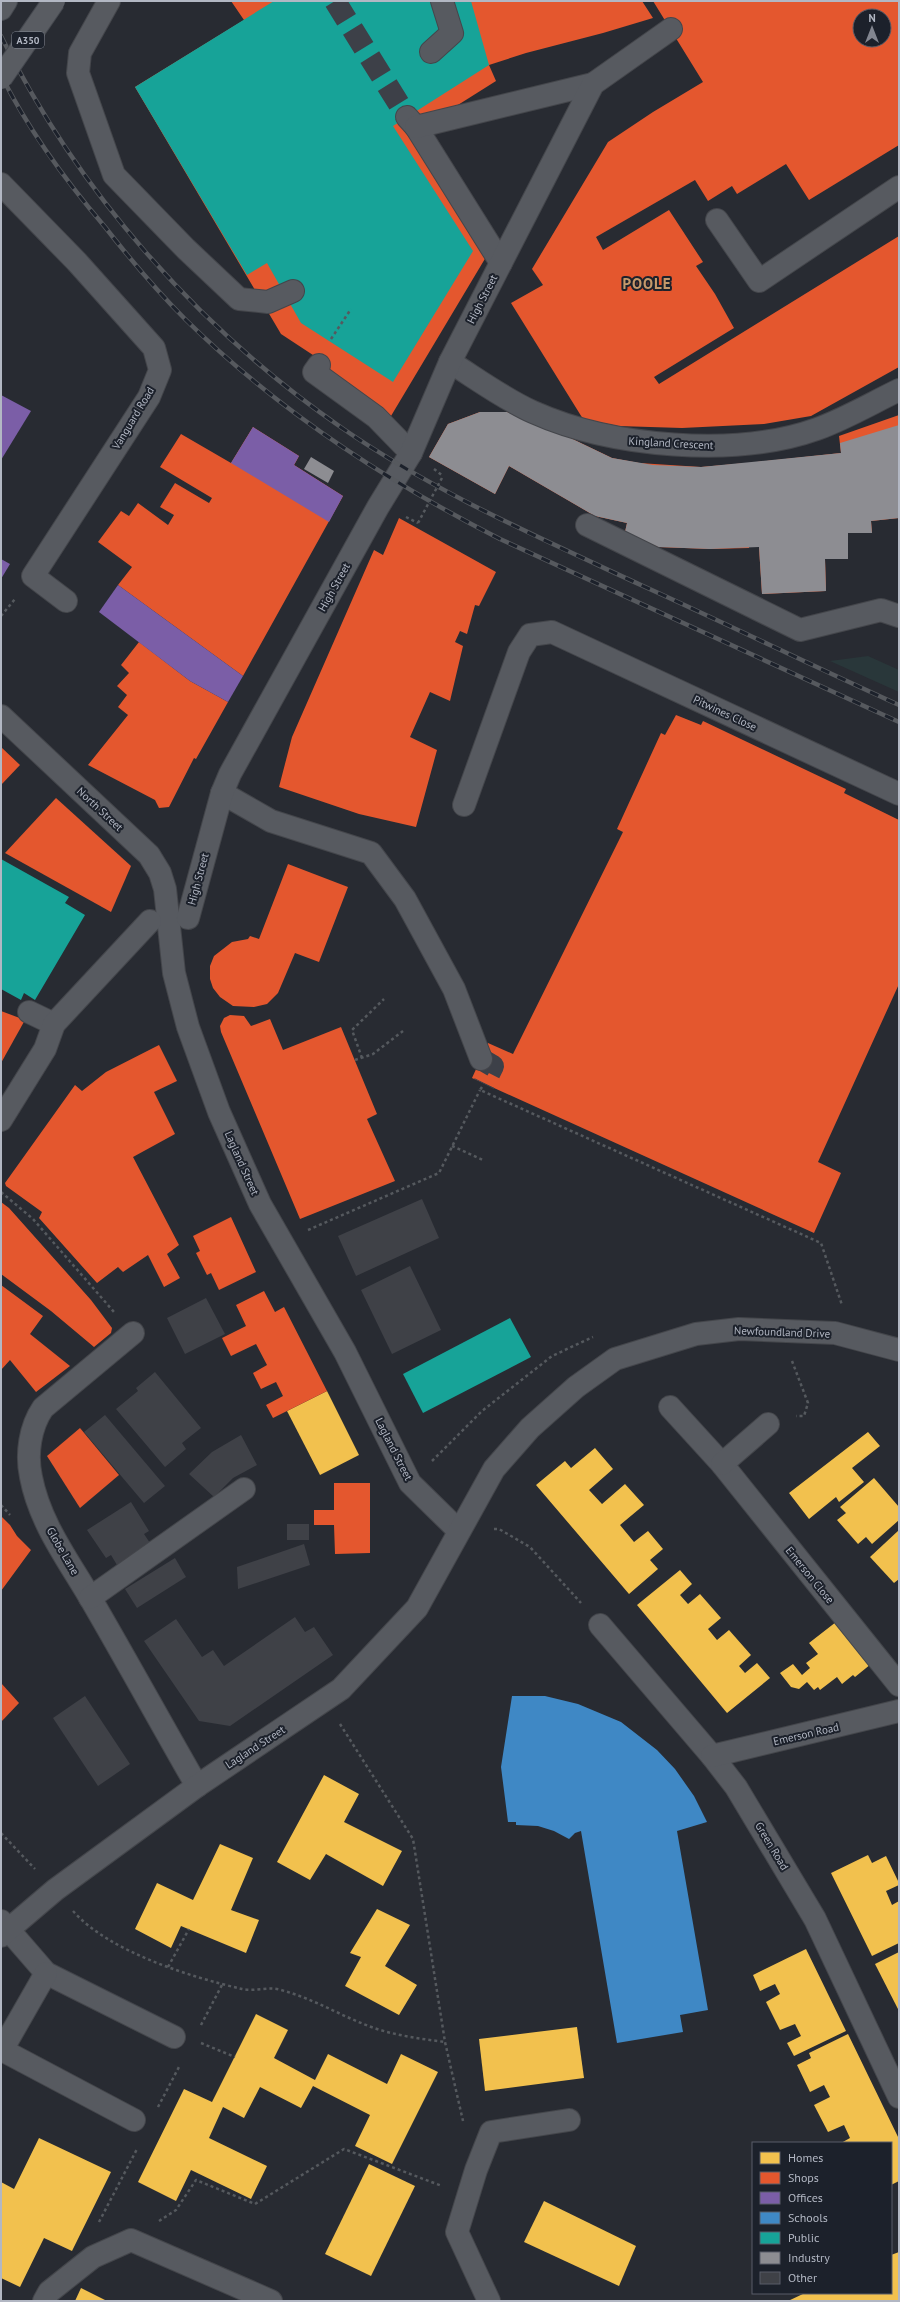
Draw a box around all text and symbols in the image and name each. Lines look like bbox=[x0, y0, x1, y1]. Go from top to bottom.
north arrow bbox=[852, 8, 892, 48]
text: N bbox=[868, 11, 876, 25]
road number: A350 bbox=[12, 32, 44, 48]
street label: High Street bbox=[464, 272, 500, 326]
district label: POOLE bbox=[622, 274, 672, 293]
street label: Vanguard Road bbox=[108, 384, 157, 453]
street label: Kingland Crescent bbox=[628, 434, 714, 452]
street label: High Street bbox=[315, 560, 353, 614]
street label: Pitwines Close bbox=[691, 692, 759, 734]
street label: North Street bbox=[74, 784, 126, 834]
street label: High Street bbox=[184, 851, 212, 907]
street label: Lagland Street bbox=[222, 1129, 262, 1197]
street label: Newfoundland Drive bbox=[734, 1323, 831, 1341]
street label: Lagland Street bbox=[372, 1415, 416, 1483]
street label: Globe Lane bbox=[44, 1525, 82, 1578]
street label: Emerson Close bbox=[783, 1544, 837, 1607]
street label: Emerson Road bbox=[772, 1720, 840, 1748]
street label: Lagland Street bbox=[222, 1722, 288, 1772]
street label: Green Road bbox=[752, 1819, 792, 1873]
legend bbox=[752, 2142, 892, 2294]
text: Homes bbox=[788, 2150, 823, 2165]
text: Shops bbox=[788, 2170, 819, 2185]
text: Offices bbox=[788, 2190, 823, 2205]
text: Schools bbox=[788, 2210, 828, 2225]
text: Public bbox=[788, 2230, 820, 2245]
text: Industry bbox=[788, 2250, 830, 2265]
text: Other bbox=[788, 2270, 817, 2285]

